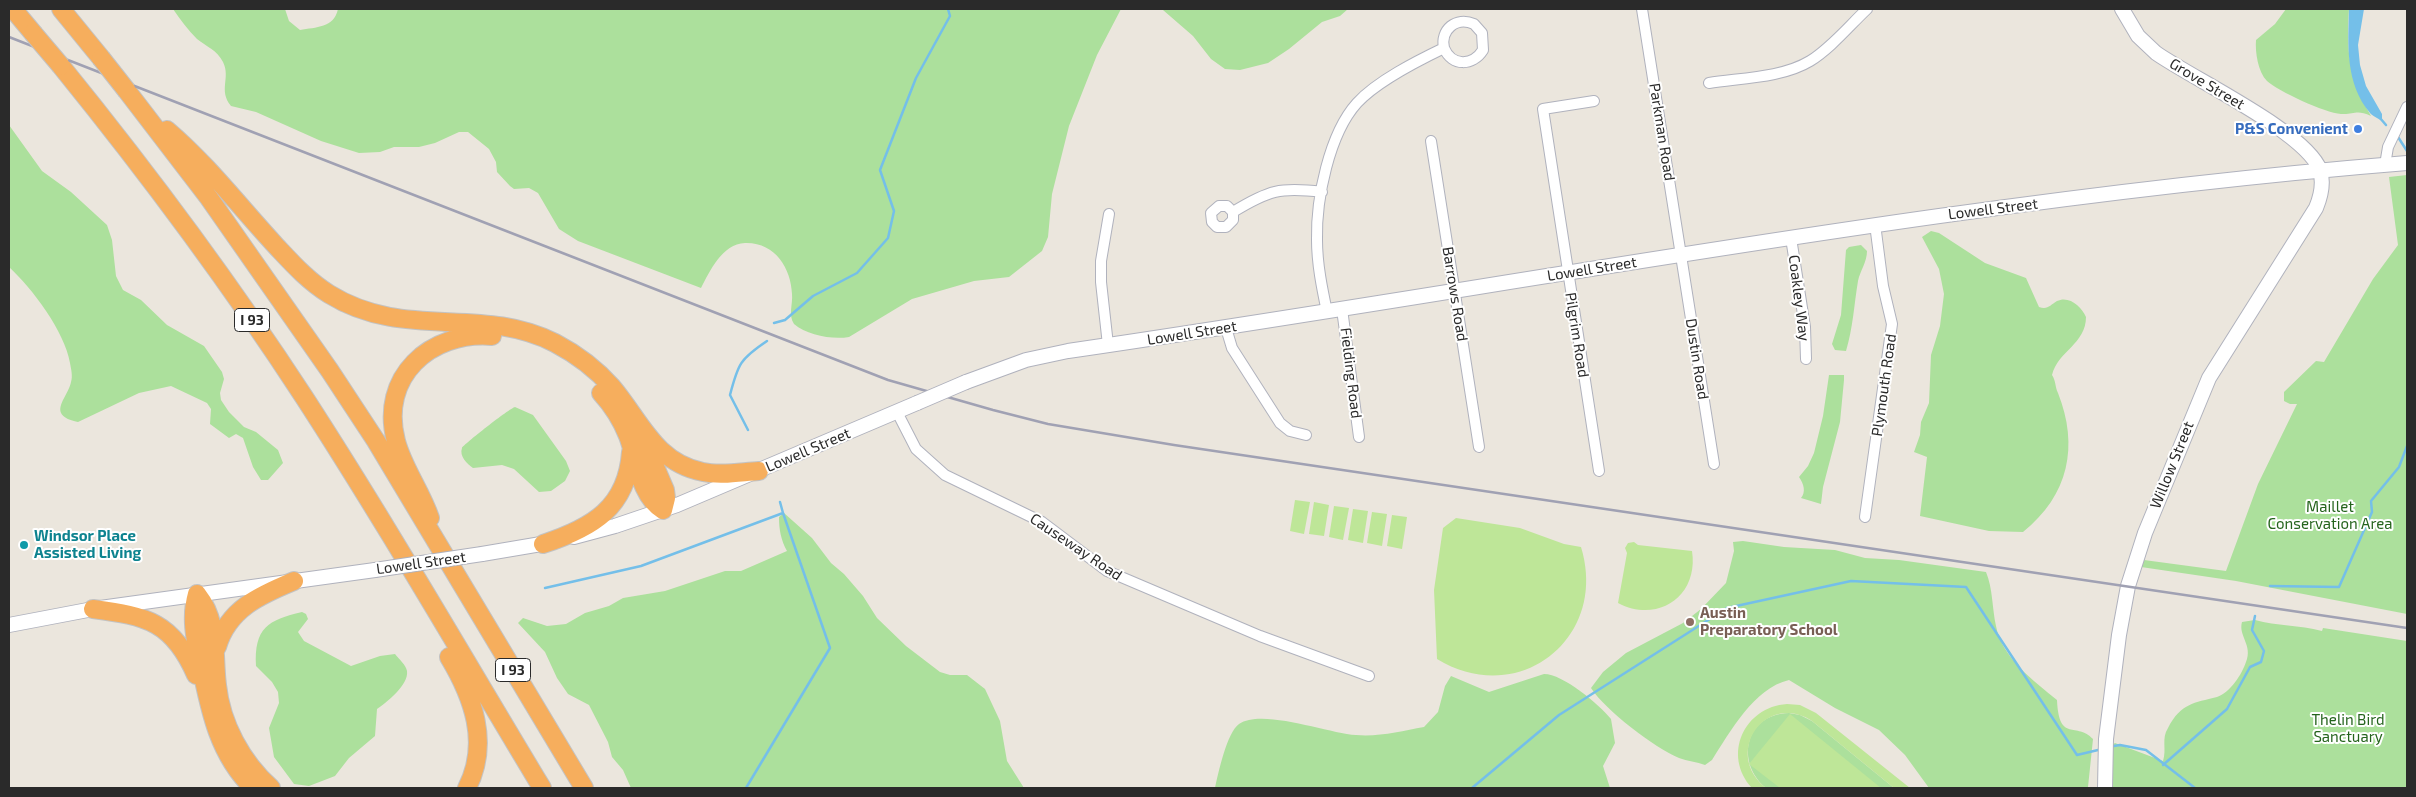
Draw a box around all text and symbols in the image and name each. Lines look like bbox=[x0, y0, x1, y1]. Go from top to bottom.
street label: Grove Street bbox=[2166, 54, 2248, 114]
street label: Parkman Road bbox=[1645, 82, 1679, 182]
place label: P&S Convenient bbox=[2235, 120, 2348, 138]
marker: P&S Convenient bbox=[2352, 123, 2364, 135]
street label: Lowell Street bbox=[1947, 195, 2039, 223]
street label: Barrows Road bbox=[1439, 245, 1471, 343]
street label: Lowell Street bbox=[1546, 253, 1638, 285]
street label: Coakley Way bbox=[1785, 254, 1813, 342]
street label: Pilgrim Road bbox=[1561, 291, 1593, 379]
road number: I 93 bbox=[234, 308, 270, 332]
street label: Lowell Street bbox=[1146, 317, 1238, 349]
street label: Dustin Road bbox=[1682, 317, 1712, 401]
street label: Fielding Road bbox=[1336, 326, 1366, 420]
street label: Plymouth Road bbox=[1868, 333, 1900, 437]
street label: Willow Street bbox=[2146, 419, 2198, 511]
street label: Lowell Street bbox=[763, 424, 853, 476]
park label: Maillet Conservation Area bbox=[2267, 498, 2393, 533]
street label: Causeway Road bbox=[1026, 510, 1126, 584]
place label: Windsor Place Assisted Living bbox=[34, 527, 141, 562]
marker: Windsor Place Assisted Living bbox=[18, 539, 30, 551]
street label: Lowell Street bbox=[375, 548, 467, 578]
place label: Austin Preparatory School bbox=[1700, 604, 1838, 639]
marker: Austin Preparatory School bbox=[1684, 616, 1696, 628]
road number: I 93 bbox=[496, 658, 530, 682]
park label: Thelin Bird Sanctuary bbox=[2311, 711, 2385, 746]

